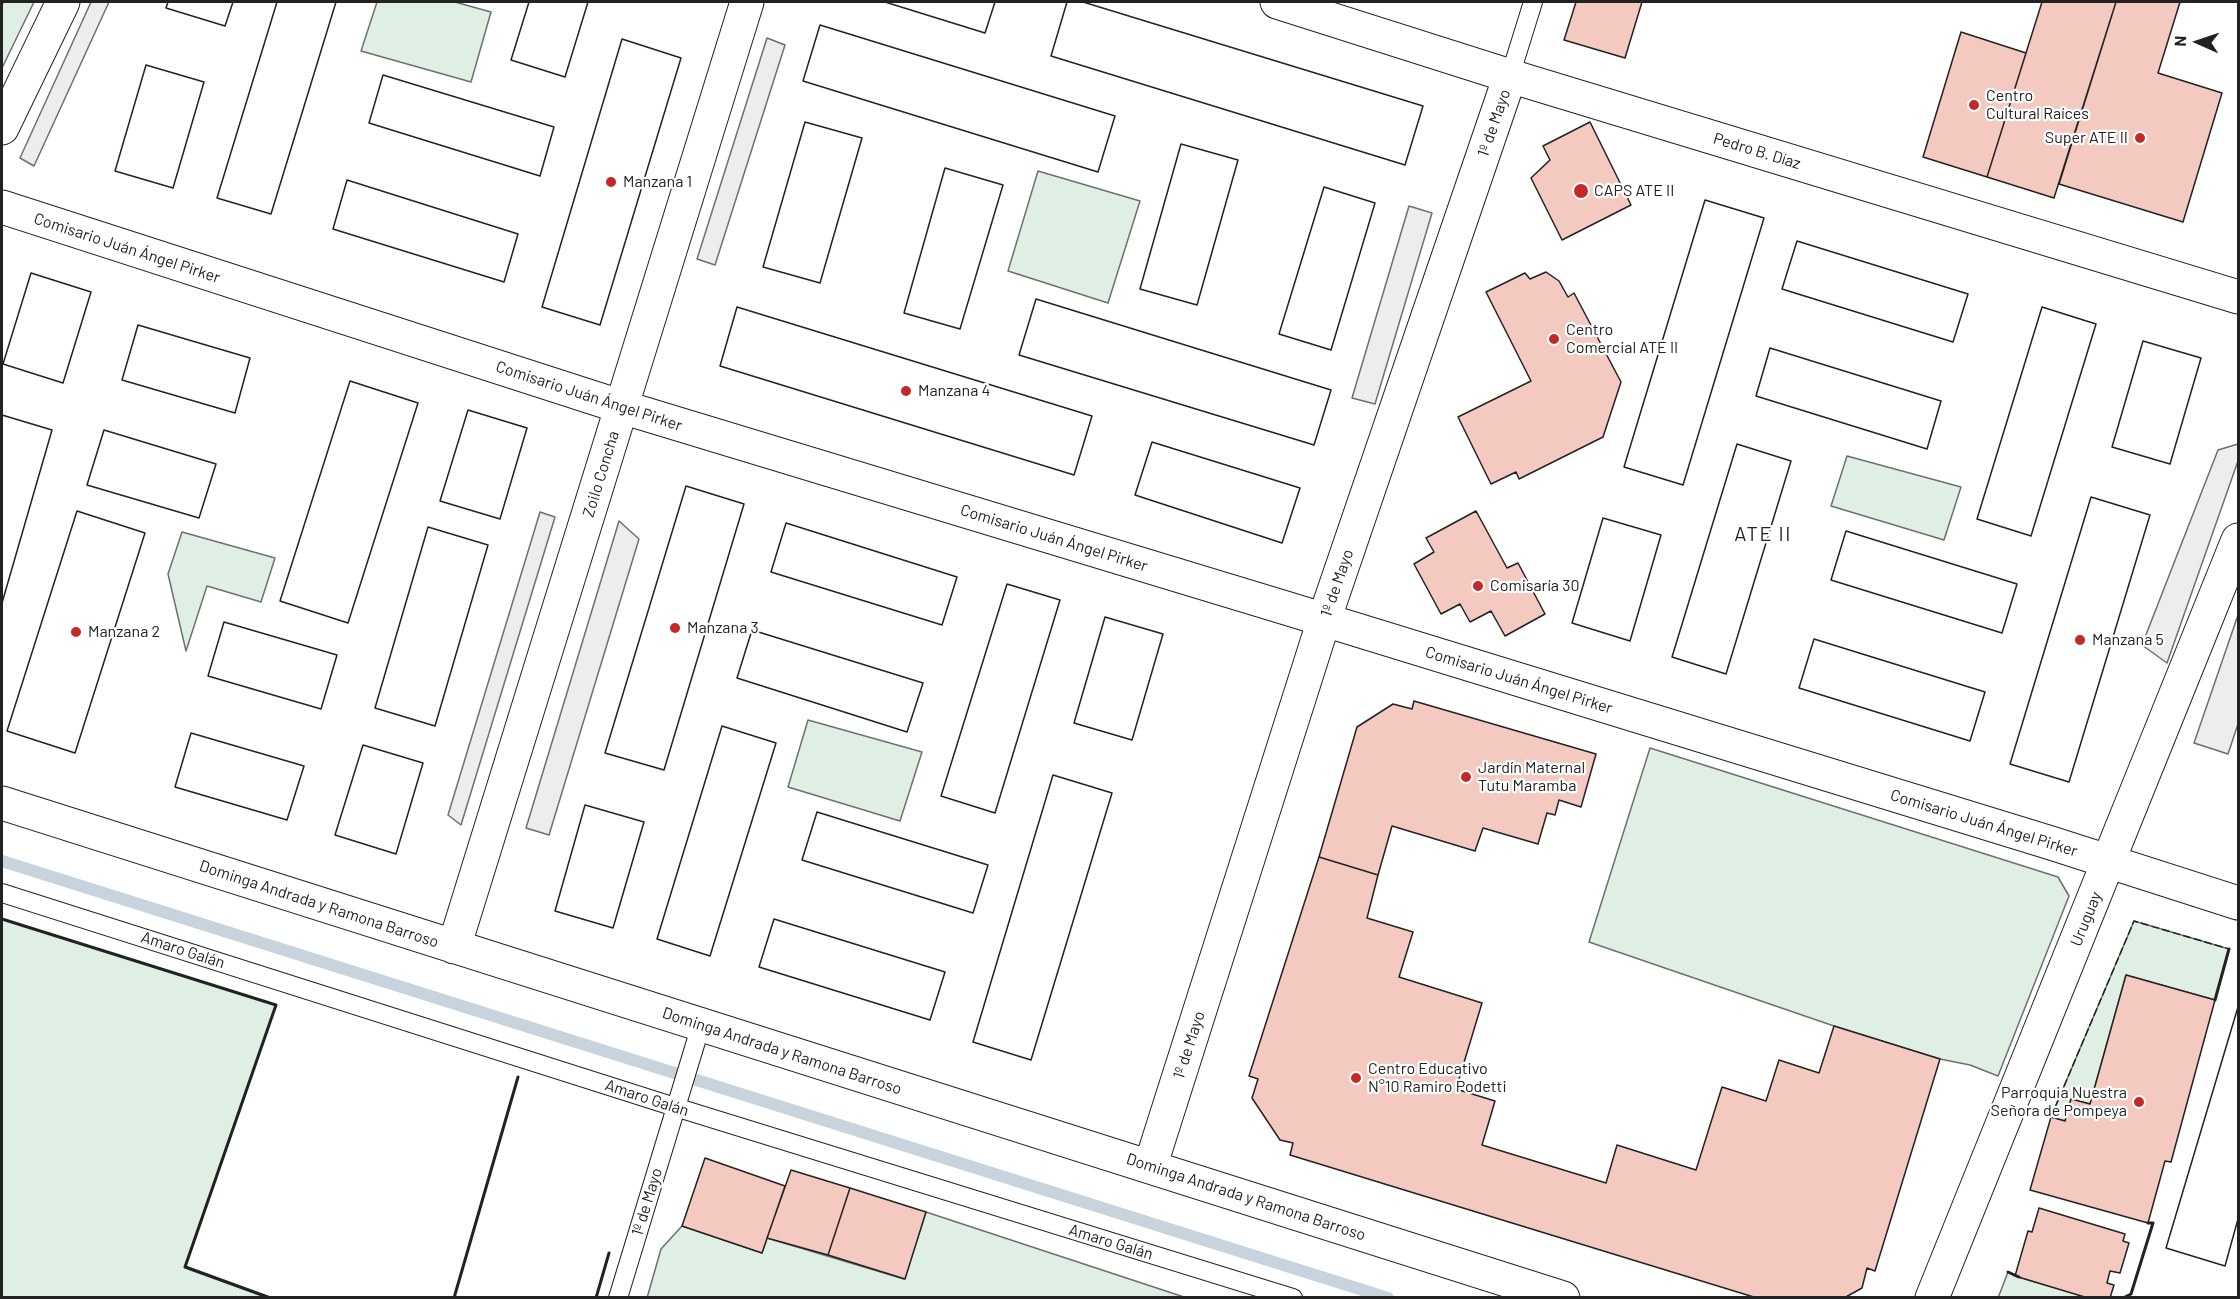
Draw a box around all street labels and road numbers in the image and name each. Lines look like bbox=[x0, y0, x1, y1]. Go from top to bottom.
street label: 1º de Mayo bbox=[1473, 87, 1515, 159]
street label: Pedro B. Díaz bbox=[1711, 129, 1803, 173]
street label: Comisario Juán Ángel Pirker bbox=[31, 209, 223, 287]
street label: Comisario Juán Ángel Pirker bbox=[493, 357, 685, 435]
street label: Zoilo Concha bbox=[579, 429, 623, 519]
street label: Comisario Juán Ángel Pirker bbox=[958, 500, 1150, 576]
street label: 1º de Mayo bbox=[1316, 547, 1358, 619]
street label: Comisario Juán Ángel Pirker bbox=[1423, 642, 1615, 718]
street label: Comisario Juán Ángel Pirker bbox=[1888, 785, 2080, 861]
street label: Dominga Andrada y Ramona Barroso bbox=[197, 856, 441, 952]
street label: Uruguay bbox=[2066, 889, 2106, 949]
street label: Amaro Galán bbox=[139, 927, 227, 973]
street label: Dominga Andrada y Ramona Barroso bbox=[660, 1003, 904, 1099]
street label: 1º de Mayo bbox=[1169, 1009, 1209, 1081]
street label: Amaro Galán bbox=[603, 1075, 691, 1121]
street label: Dominga Andrada y Ramona Barroso bbox=[1124, 1149, 1368, 1245]
street label: 1º de Mayo bbox=[628, 1166, 666, 1238]
street label: Amaro Galán bbox=[1067, 1220, 1155, 1264]

